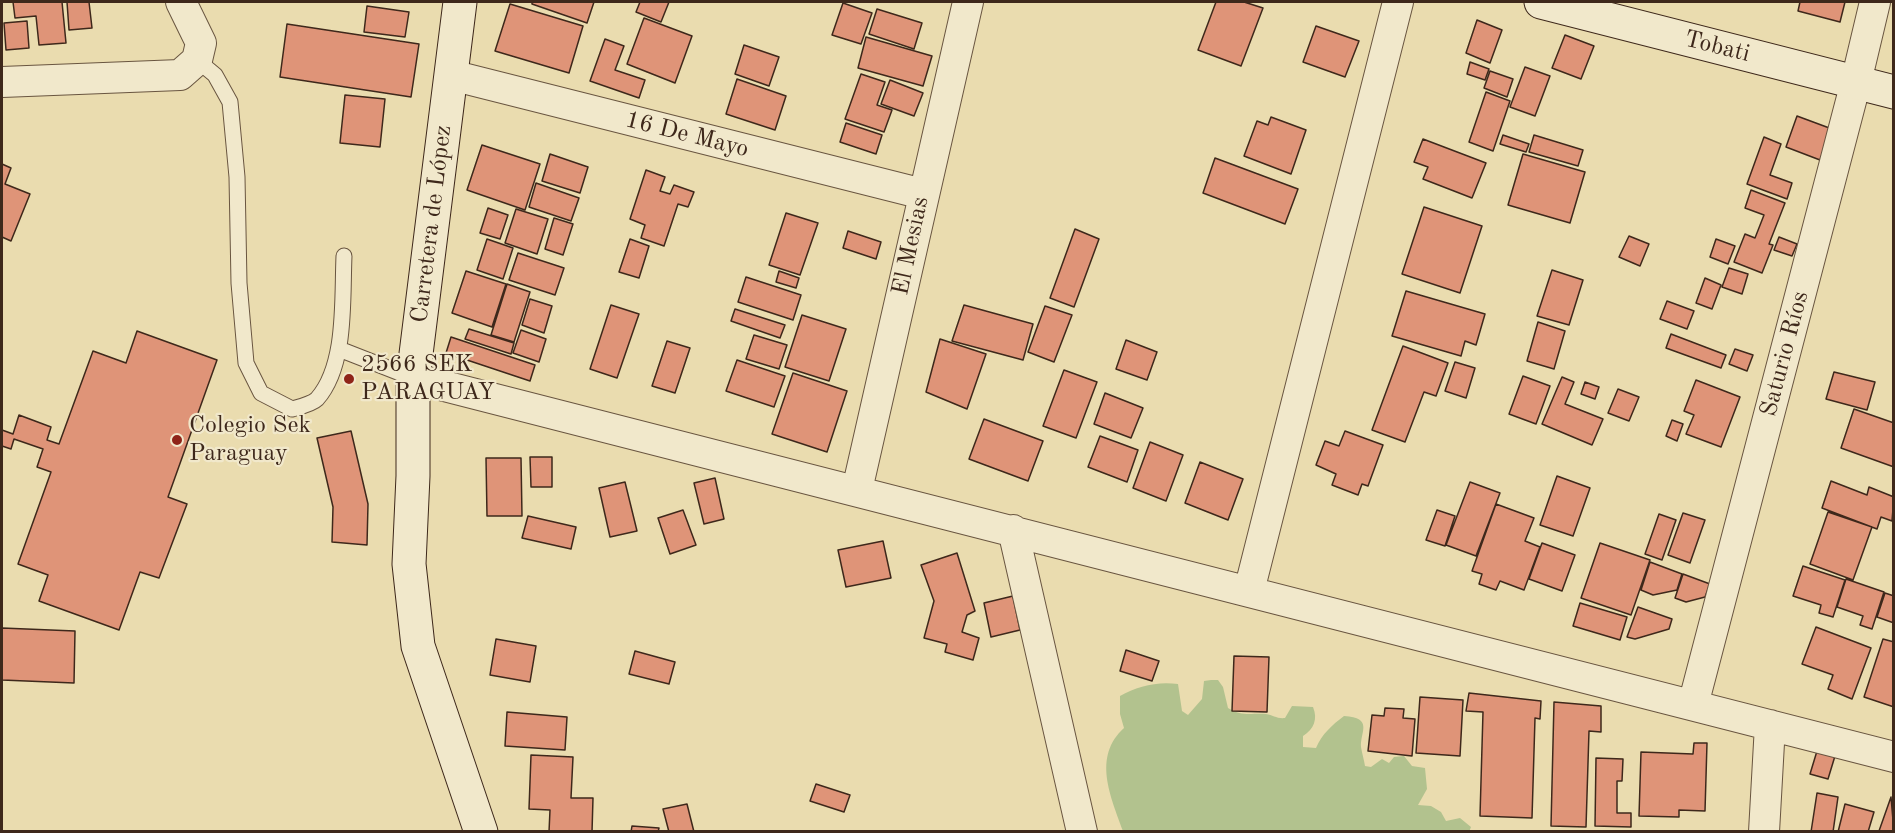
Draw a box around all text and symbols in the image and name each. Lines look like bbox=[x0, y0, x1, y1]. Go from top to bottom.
street label: Tobati bbox=[1681, 25, 1753, 69]
street label: 16 De Mayo bbox=[622, 106, 752, 164]
street label: Carretera de López bbox=[406, 124, 458, 324]
street label: El Mesias bbox=[887, 194, 935, 298]
street label: Saturio Ríos bbox=[1754, 288, 1816, 420]
place label: 2566 SEK PARAGUAY bbox=[361, 351, 495, 407]
marker: 2566 SEK PARAGUAY bbox=[342, 372, 356, 386]
place label: Colegio Sek Paraguay bbox=[189, 412, 311, 468]
marker: Colegio Sek Paraguay bbox=[170, 433, 184, 447]

